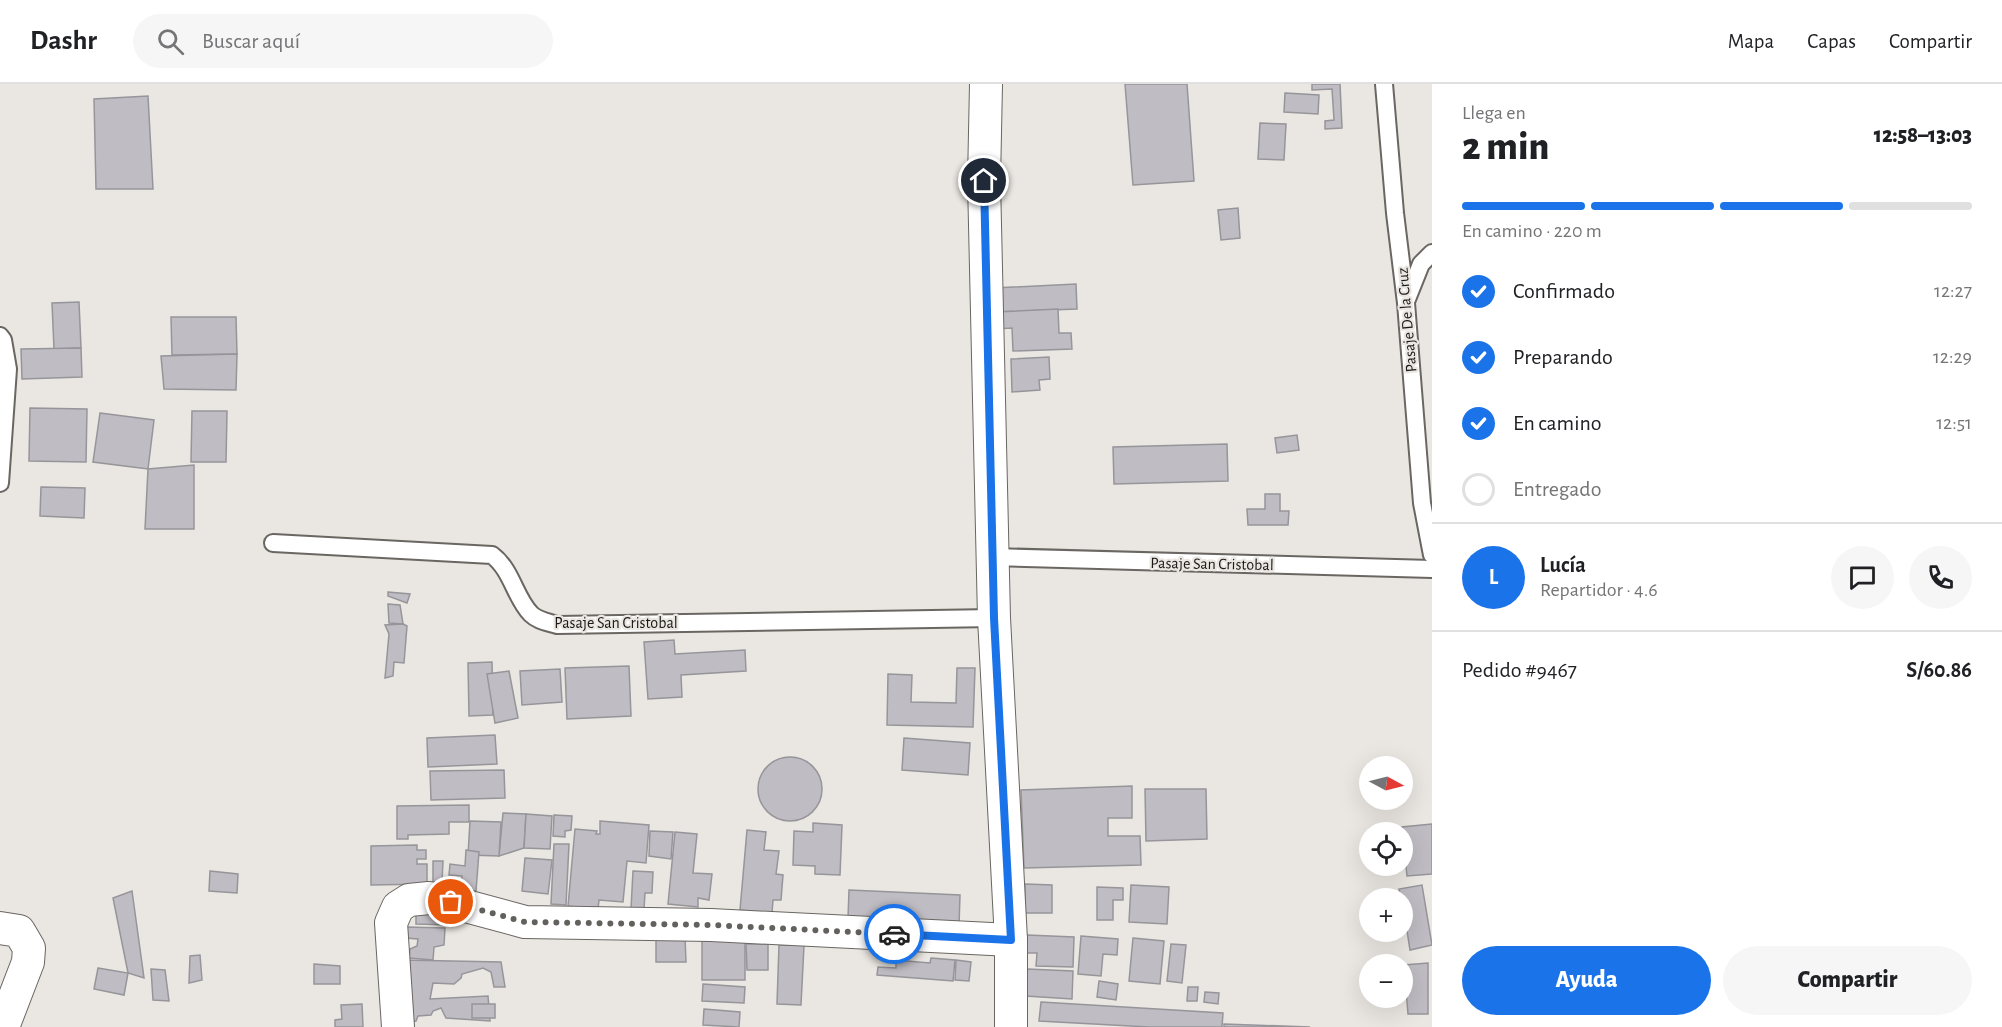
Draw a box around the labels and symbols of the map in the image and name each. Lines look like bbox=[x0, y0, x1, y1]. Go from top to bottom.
pin bbox=[958, 155, 1009, 206]
street label: Pasaje De la Cruz bbox=[1394, 266, 1421, 373]
street label: Pasaje San Cristobal bbox=[1150, 555, 1274, 574]
street label: Pasaje San Cristobal bbox=[554, 615, 678, 632]
north arrow bbox=[1359, 756, 1413, 810]
pin bbox=[425, 876, 476, 927]
courier bbox=[864, 904, 924, 964]

